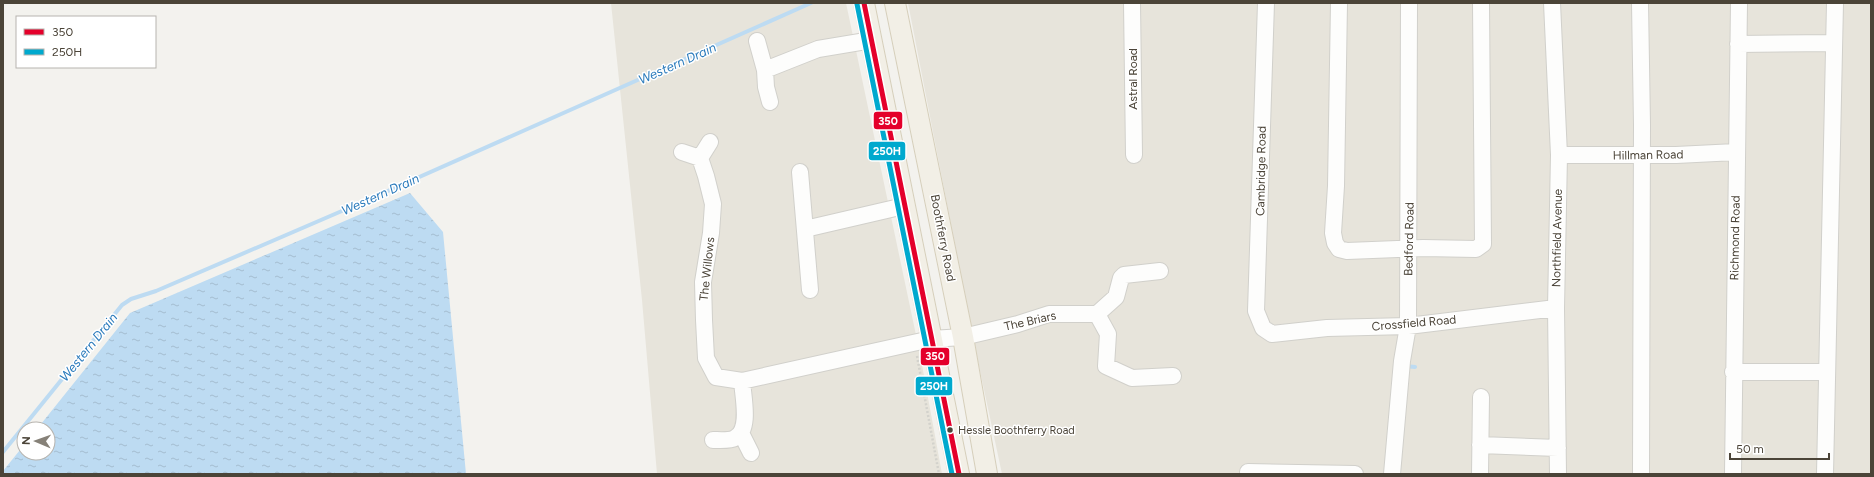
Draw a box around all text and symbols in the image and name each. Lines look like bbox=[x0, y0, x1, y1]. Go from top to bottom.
legend bbox=[16, 16, 156, 68]
text: 350 bbox=[52, 25, 73, 39]
water label: Western Drain bbox=[636, 40, 718, 87]
text: 250H bbox=[52, 45, 82, 59]
street label: Astral Road bbox=[1126, 48, 1140, 110]
line badge: 350 bbox=[873, 111, 903, 130]
text: 350 bbox=[878, 115, 898, 128]
street label: Cambridge Road bbox=[1253, 126, 1269, 216]
line badge: 250H bbox=[868, 141, 906, 161]
text: 250H bbox=[873, 145, 901, 158]
street label: Hillman Road bbox=[1613, 147, 1683, 163]
water label: Western Drain bbox=[339, 171, 421, 218]
street label: Northfield Avenue bbox=[1549, 188, 1565, 287]
street label: Boothferry Road bbox=[928, 193, 958, 283]
street label: Richmond Road bbox=[1727, 195, 1743, 281]
street label: Bedford Road bbox=[1401, 202, 1417, 276]
street label: The Willows bbox=[697, 236, 717, 302]
street label: The Briars bbox=[1003, 308, 1058, 334]
water label: Western Drain bbox=[56, 310, 120, 384]
street label: Crossfield Road bbox=[1371, 312, 1457, 334]
line badge: 350 bbox=[920, 347, 950, 366]
text: 350 bbox=[925, 350, 945, 363]
line badge: 250H bbox=[915, 376, 953, 396]
text: 250H bbox=[920, 380, 948, 393]
north arrow bbox=[16, 421, 56, 461]
place label: Hessle Boothferry Road bbox=[958, 424, 1075, 437]
marker: Hessle Boothferry Road bbox=[945, 425, 955, 435]
scale bar bbox=[1730, 435, 1829, 461]
text: N bbox=[20, 436, 33, 445]
text: 50 m bbox=[1736, 442, 1764, 456]

